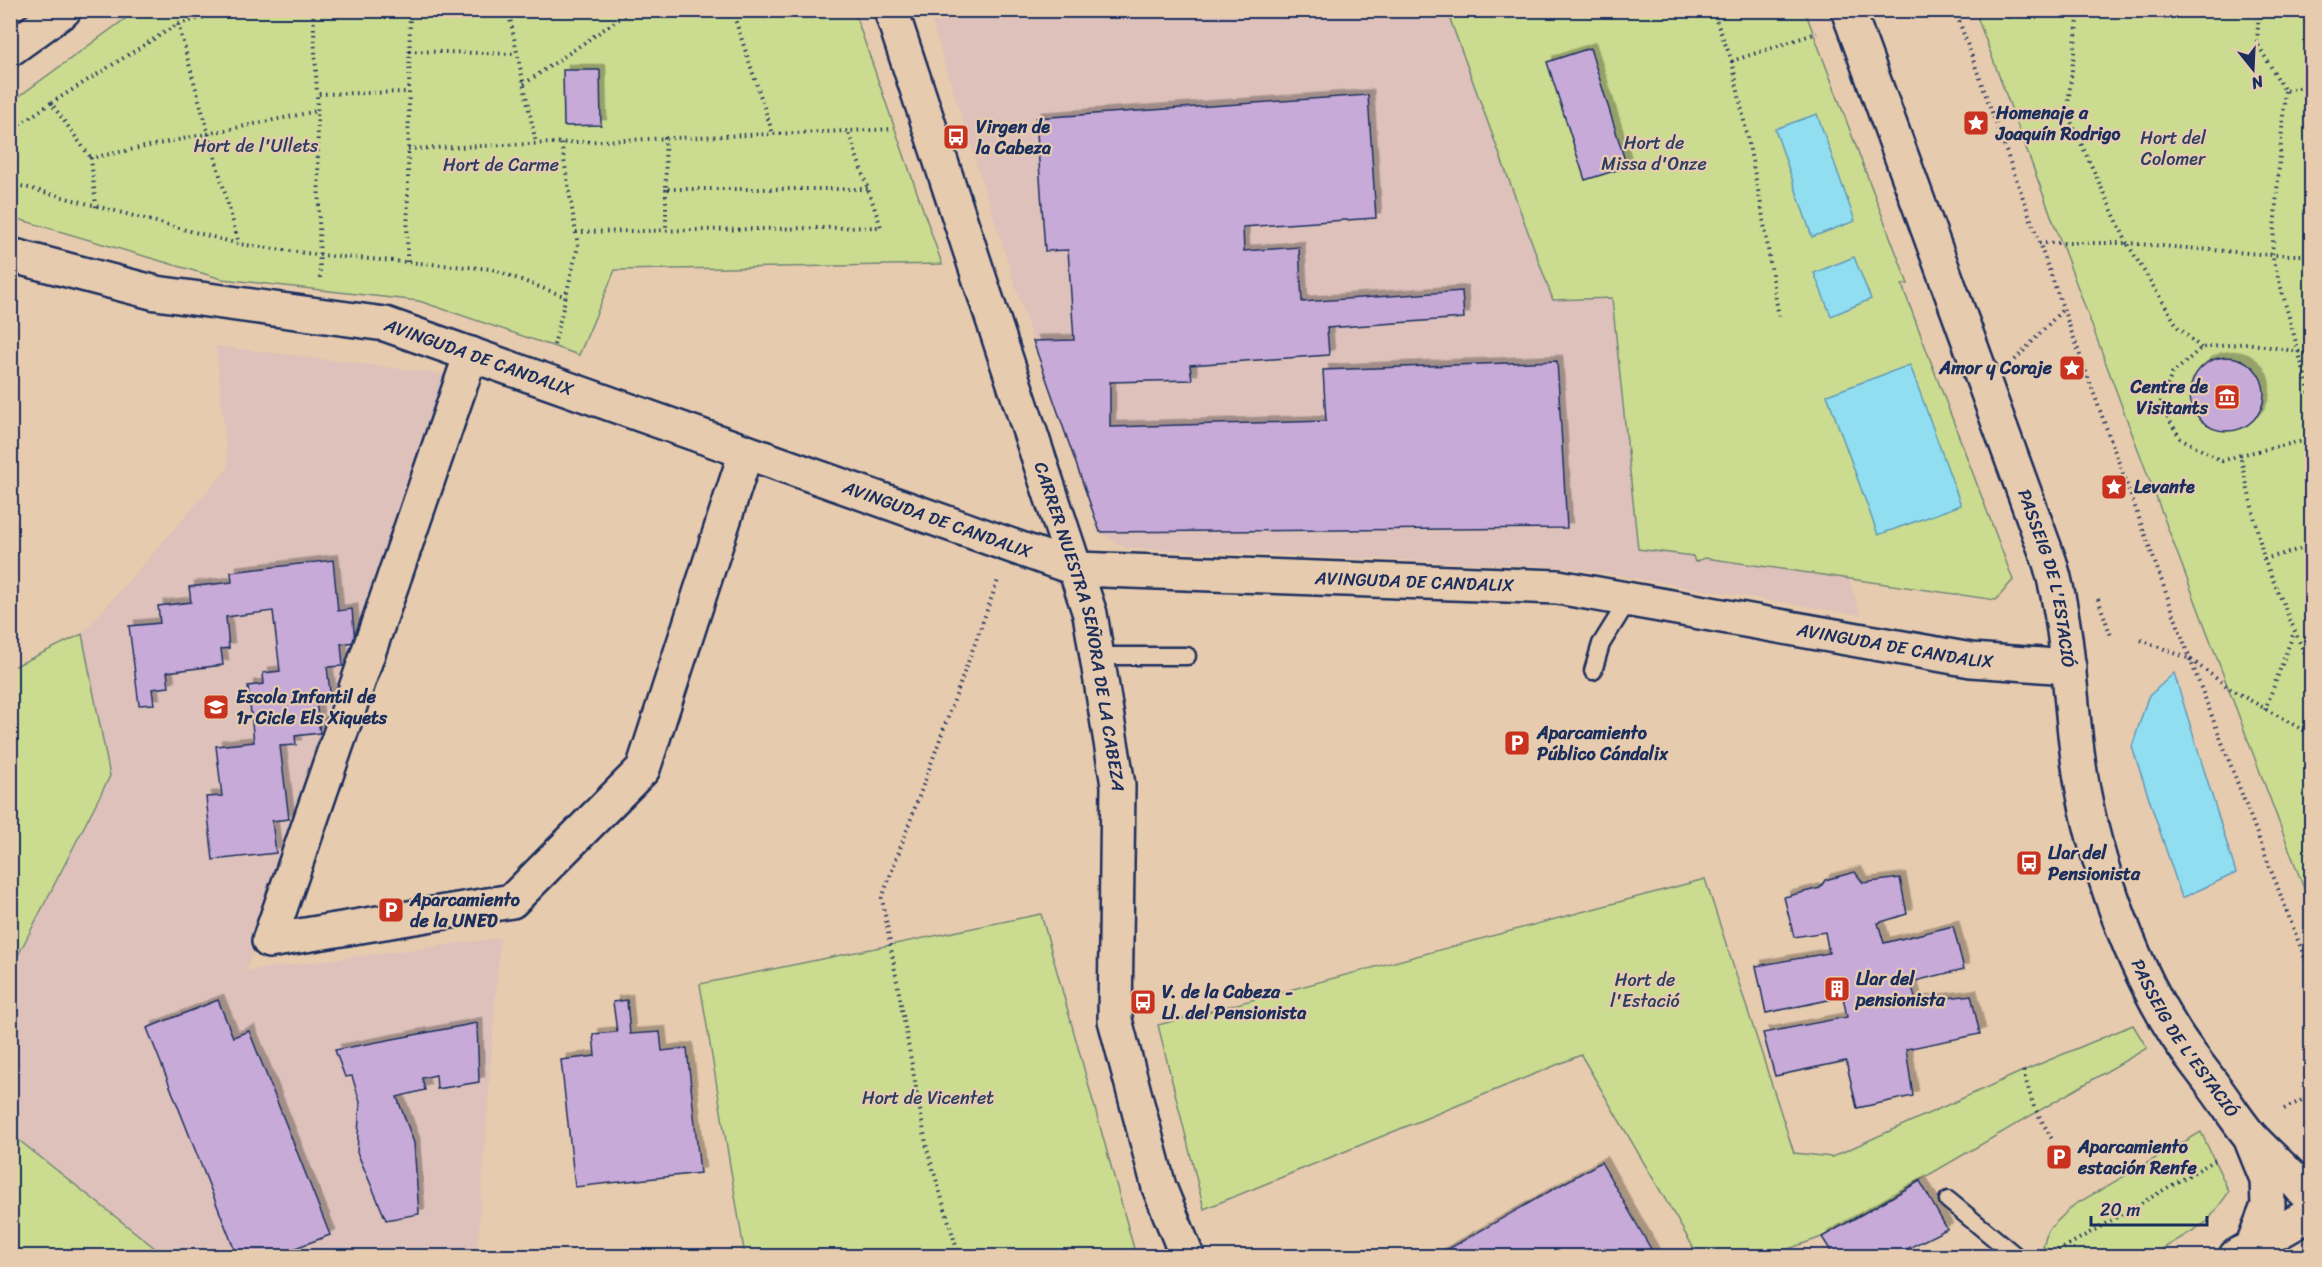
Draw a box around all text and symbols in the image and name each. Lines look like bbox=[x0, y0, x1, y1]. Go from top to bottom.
north arrow bbox=[2223, 39, 2283, 99]
text: N bbox=[2247, 67, 2268, 99]
place label: Homenaje a Joaquín Rodrigo bbox=[1995, 97, 2120, 150]
place icon: Homenaje a Joaquín Rodrigo bbox=[1961, 108, 1991, 138]
place label: Virgen de la Cabeza bbox=[975, 111, 1051, 164]
bus stop icon: Virgen de la Cabeza bbox=[941, 122, 971, 152]
park label: Hort del Colomer bbox=[2140, 122, 2207, 175]
park label: Hort de Missa d'Onze bbox=[1601, 127, 1707, 180]
park label: Hort de l'Ullets bbox=[194, 130, 319, 162]
park label: Hort de Carme bbox=[443, 149, 559, 181]
street label: AVINGUDA DE CANDALIX bbox=[379, 309, 579, 406]
place label: Amor y Coraje bbox=[1938, 352, 2053, 384]
place icon: Amor y Coraje bbox=[2057, 353, 2087, 383]
place label: Centre de Visitants bbox=[2129, 371, 2209, 424]
museum icon: Centre de Visitants bbox=[2212, 382, 2242, 412]
street label: CARRER NUESTRA SEÑORA DE LA CABEZA bbox=[1025, 457, 1134, 792]
street label: AVINGUDA DE CANDALIX bbox=[837, 471, 1037, 568]
place label: Levante bbox=[2134, 471, 2195, 503]
place icon: Levante bbox=[2099, 472, 2129, 502]
street label: PASSEIG DE L'ESTACIÓ bbox=[2008, 484, 2084, 669]
street label: AVINGUDA DE CANDALIX bbox=[1314, 562, 1515, 601]
street label: AVINGUDA DE CANDALIX bbox=[1793, 613, 1995, 678]
place label: Escola Infantil de 1r Cicle Els Xiquets bbox=[236, 681, 388, 734]
school or university icon: Escola Infantil de 1r Cicle Els Xiquets bbox=[201, 692, 231, 722]
place label: Aparcamiento Público Cándalix bbox=[1536, 717, 1669, 770]
parking icon: Aparcamiento Público Cándalix bbox=[1502, 728, 1532, 758]
place label: Llar del Pensionista bbox=[2048, 837, 2141, 890]
bus stop icon: Llar del Pensionista bbox=[2014, 848, 2044, 878]
place label: Aparcamiento de la UNED bbox=[409, 884, 521, 937]
parking icon: Aparcamiento de la UNED bbox=[376, 895, 406, 925]
street label: PASSEIG DE L'ESTACIÓ bbox=[2122, 954, 2247, 1124]
place label: Llar del pensionista bbox=[1855, 963, 1946, 1016]
park label: Hort de l'Estació bbox=[1610, 964, 1681, 1017]
building icon: Llar del pensionista bbox=[1822, 974, 1852, 1004]
place label: V. de la Cabeza - Ll. del Pensionista bbox=[1162, 976, 1307, 1029]
bus stop icon: V. de la Cabeza - Ll. del Pensionista bbox=[1128, 987, 1158, 1017]
park label: Hort de Vicentet bbox=[862, 1082, 994, 1114]
place label: Aparcamiento estación Renfe bbox=[2077, 1131, 2198, 1184]
parking icon: Aparcamiento estación Renfe bbox=[2044, 1142, 2074, 1172]
scale bar bbox=[2091, 1189, 2206, 1227]
text: 20 m bbox=[2100, 1194, 2140, 1226]

